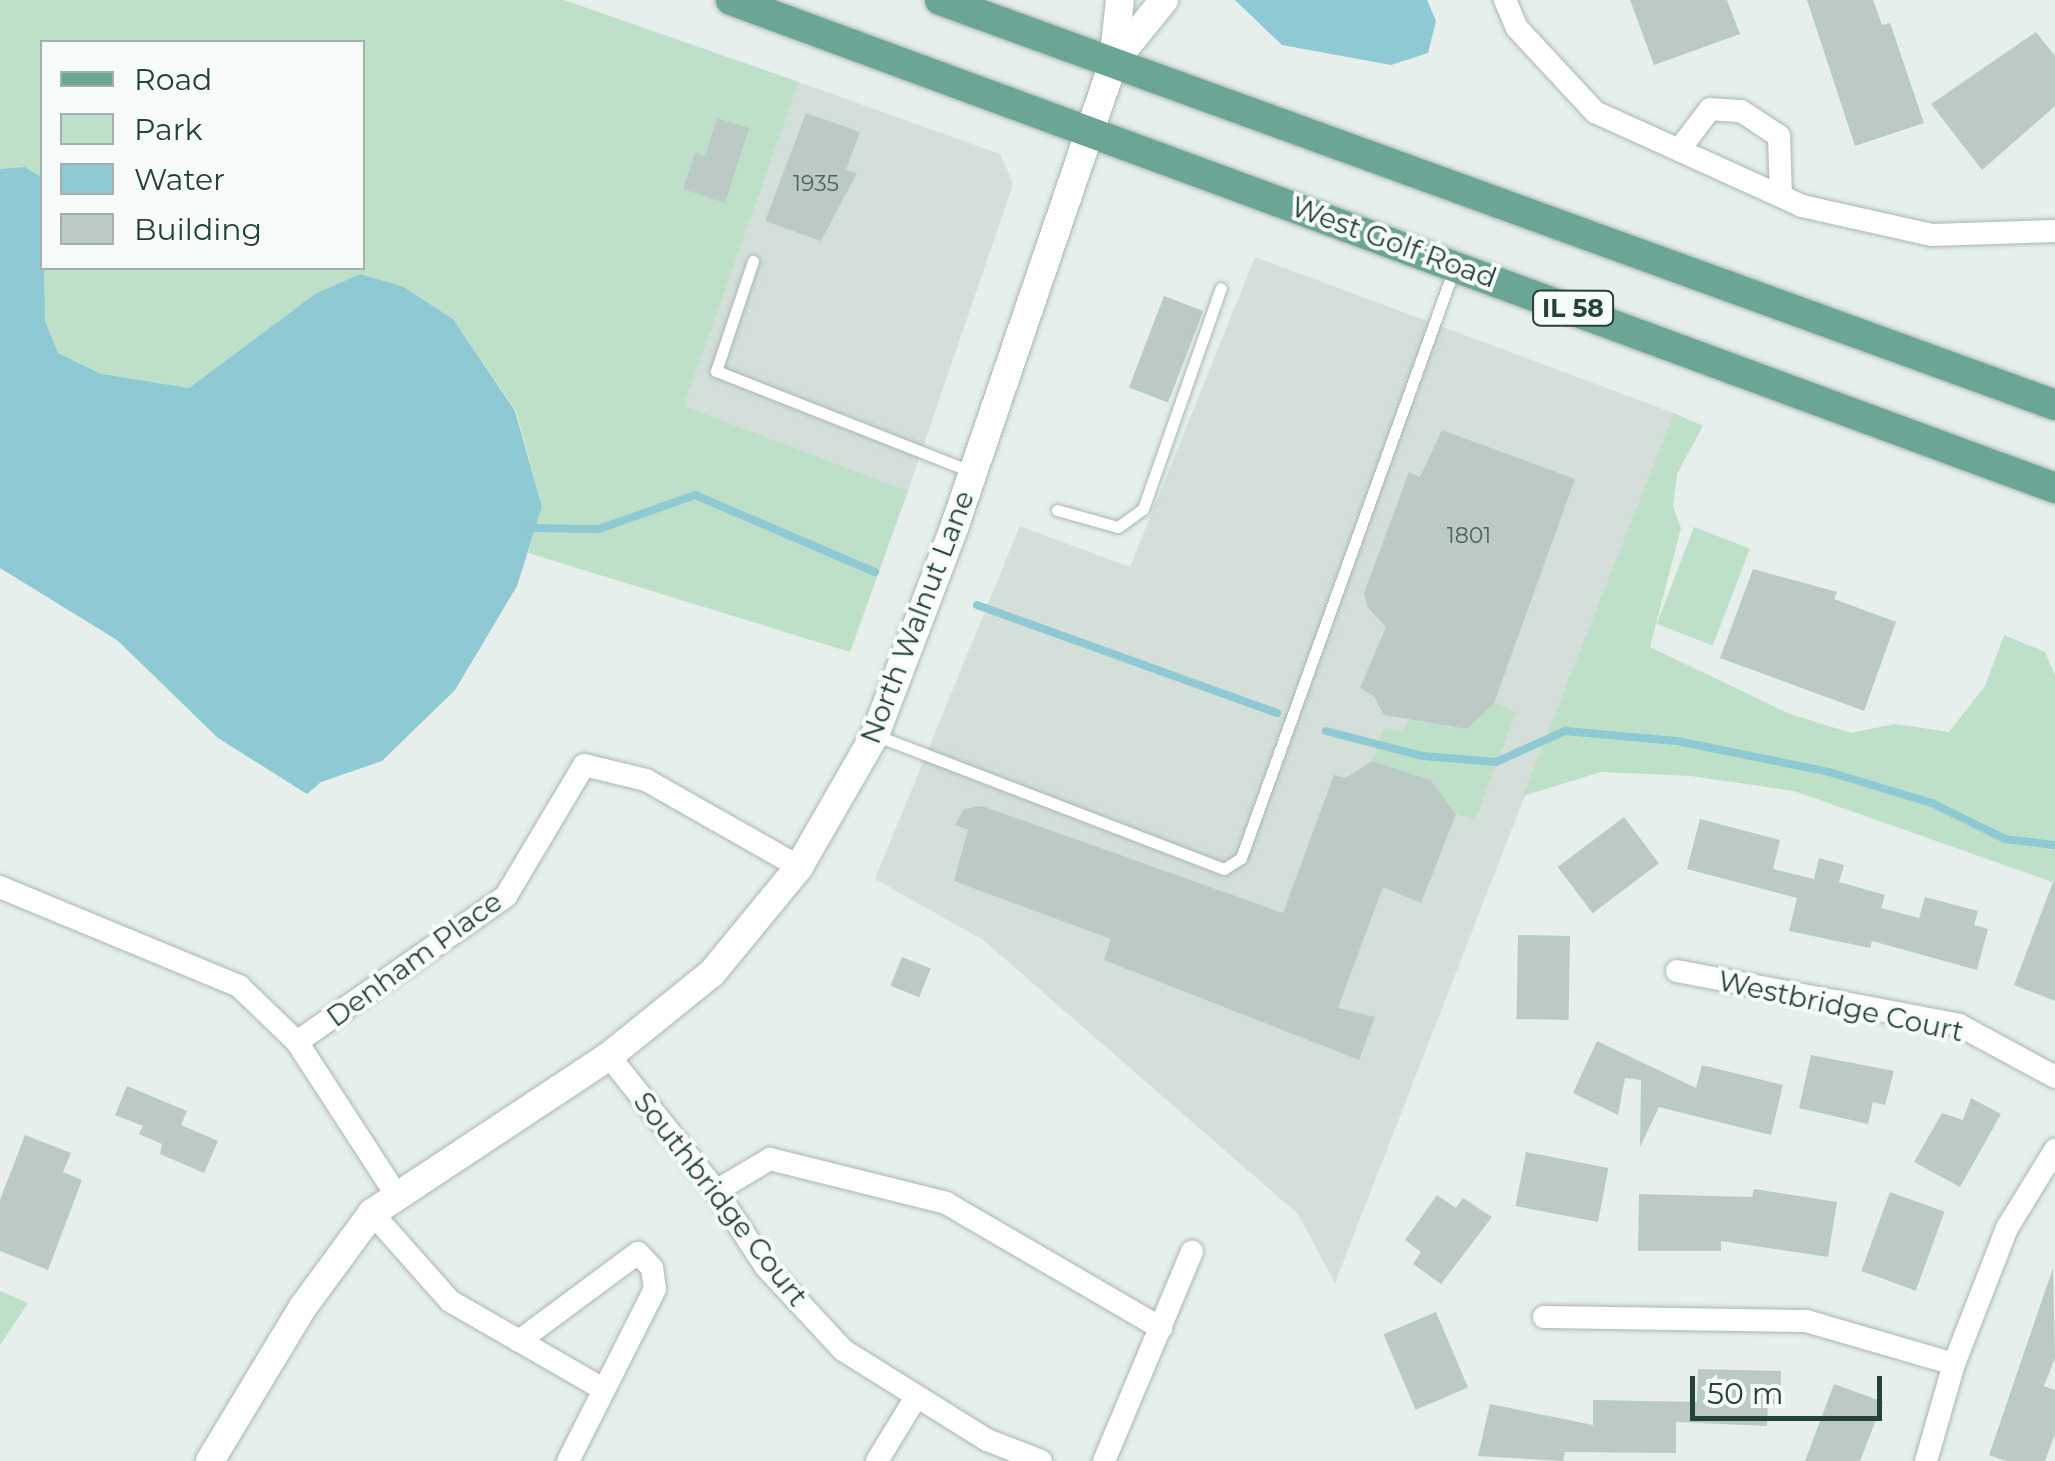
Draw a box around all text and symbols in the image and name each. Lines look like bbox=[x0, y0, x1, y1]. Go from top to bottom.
legend bbox=[40, 40, 365, 270]
text: Road bbox=[134, 61, 212, 98]
text: Park bbox=[134, 111, 203, 148]
text: Water bbox=[134, 161, 225, 198]
house number: 1935 bbox=[793, 171, 839, 197]
street label: West Golf Road bbox=[1287, 189, 1501, 295]
text: Building bbox=[134, 211, 262, 248]
road number: IL 58 bbox=[1530, 288, 1616, 328]
street label: North Walnut Lane bbox=[853, 486, 981, 748]
house number: 1801 bbox=[1447, 523, 1491, 549]
street label: Denham Place bbox=[320, 884, 508, 1034]
street label: Westbridge Court bbox=[1715, 964, 1967, 1048]
street label: Southbridge Court bbox=[627, 1085, 815, 1313]
scale bar bbox=[1695, 1356, 1888, 1418]
text: 50 m bbox=[1707, 1375, 1784, 1412]

